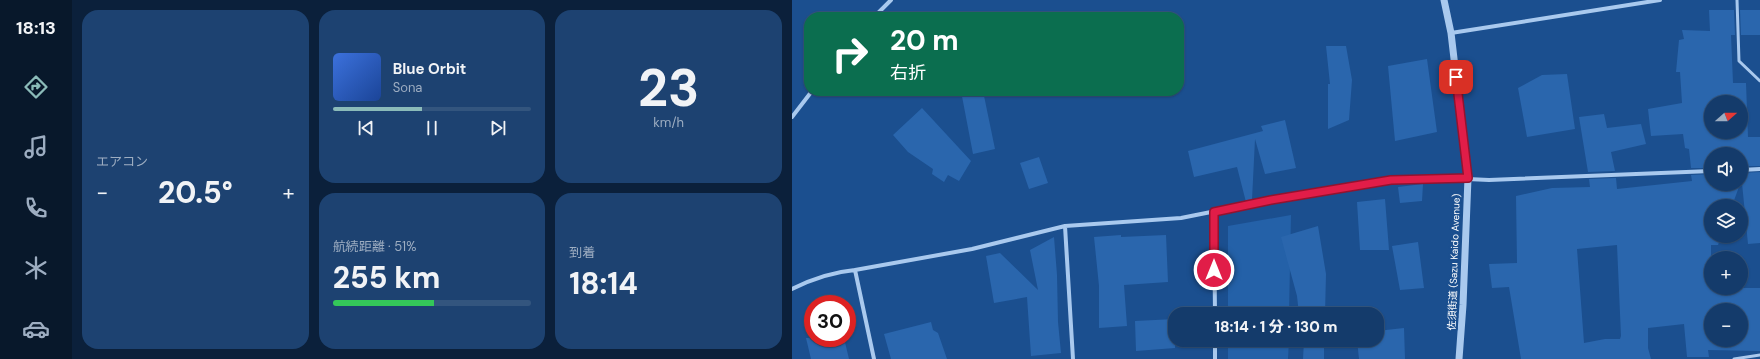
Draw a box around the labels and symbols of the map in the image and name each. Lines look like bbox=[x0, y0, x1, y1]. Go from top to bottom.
pin bbox=[1439, 60, 1473, 94]
north arrow bbox=[1704, 95, 1748, 139]
street label: 佐須街道 (Sazu Kaido Avenue) bbox=[1445, 193, 1463, 331]
position arrow bbox=[1193, 249, 1235, 291]
speed limit sign: 30 bbox=[804, 295, 856, 347]

